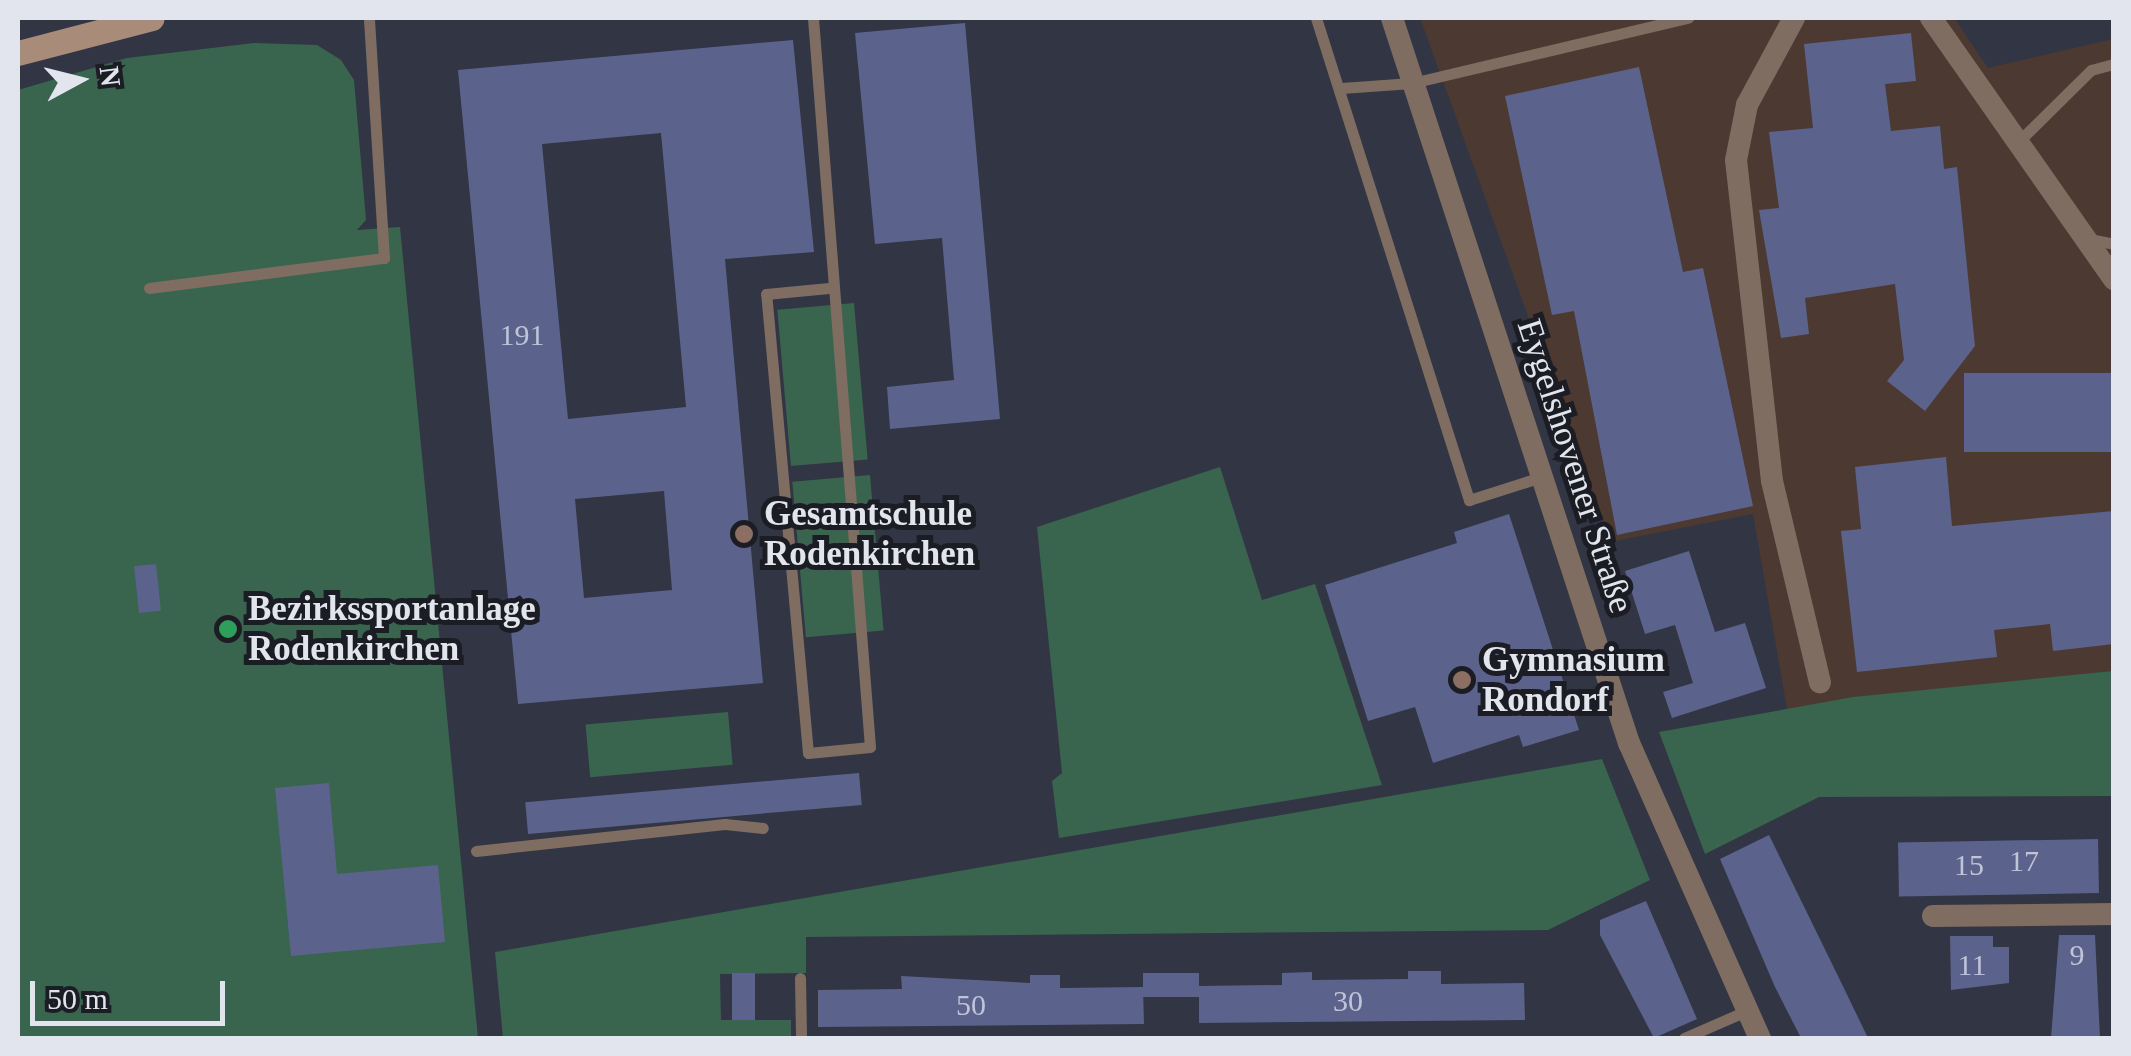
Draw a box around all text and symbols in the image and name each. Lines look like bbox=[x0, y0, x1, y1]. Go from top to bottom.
north arrow bbox=[30, 30, 130, 130]
text: N bbox=[94, 64, 127, 88]
street label: Eygelshovener Straße bbox=[1508, 314, 1642, 618]
house number: 191 bbox=[500, 317, 544, 353]
place label: Gesamtschule Rodenkirchen bbox=[764, 493, 975, 575]
marker: Gesamtschule Rodenkirchen bbox=[733, 523, 755, 545]
place label: Bezirkssportanlage Rodenkirchen bbox=[248, 588, 536, 670]
marker: Bezirkssportanlage Rodenkirchen bbox=[217, 618, 239, 640]
place label: Gymnasium Rondorf bbox=[1482, 639, 1665, 721]
marker: Gymnasium Rondorf bbox=[1451, 669, 1473, 691]
house number: 17 bbox=[2009, 843, 2039, 879]
house number: 15 bbox=[1954, 847, 1984, 883]
house number: 9 bbox=[2070, 937, 2084, 973]
house number: 11 bbox=[1958, 947, 1986, 983]
scale bar bbox=[35, 961, 230, 1023]
text: 50 m bbox=[47, 982, 108, 1015]
house number: 30 bbox=[1333, 983, 1363, 1019]
house number: 50 bbox=[956, 987, 986, 1023]

